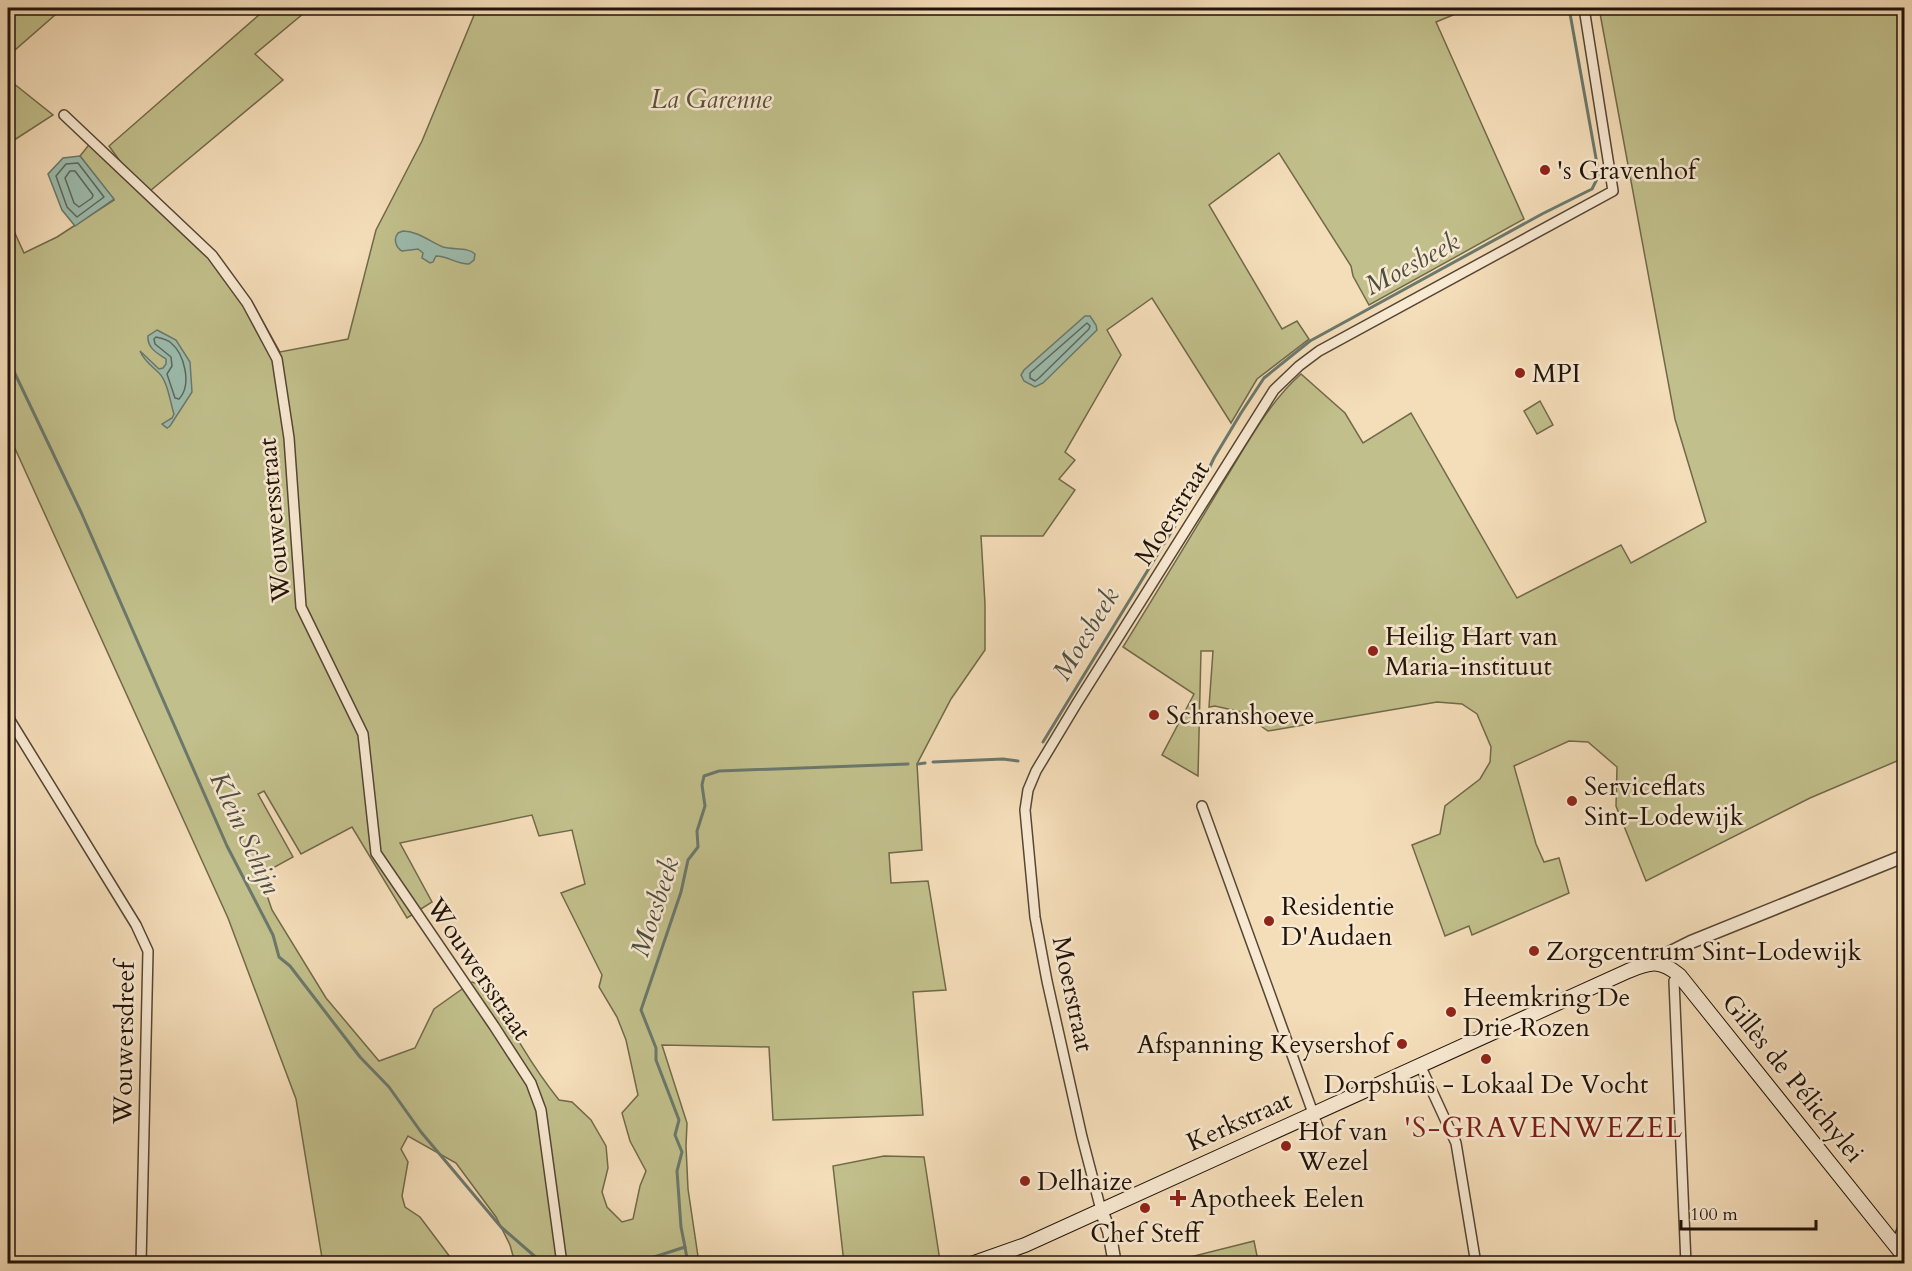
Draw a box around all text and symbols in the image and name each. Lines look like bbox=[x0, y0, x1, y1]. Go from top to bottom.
park label: La Garenne bbox=[651, 82, 772, 117]
place label: 's Gravenhof bbox=[1557, 153, 1700, 188]
marker: 's Gravenhof bbox=[1538, 163, 1552, 177]
water label: Moesbeek bbox=[1358, 223, 1467, 304]
place label: MPI bbox=[1532, 356, 1581, 391]
marker: MPI bbox=[1513, 366, 1527, 380]
street label: Wouwersstraat bbox=[249, 436, 299, 605]
street label: Moerstraat bbox=[1126, 454, 1218, 572]
water label: Moesbeek bbox=[1044, 580, 1129, 688]
place label: Heilig Hart van Maria-instituut bbox=[1385, 619, 1558, 684]
marker: Heilig Hart van Maria-instituut bbox=[1366, 644, 1380, 658]
place label: Schranshoeve bbox=[1166, 698, 1314, 733]
marker: Schranshoeve bbox=[1147, 708, 1161, 722]
water label: Klein Schijn bbox=[201, 766, 289, 900]
place label: Serviceflats Sint-Lodewijk bbox=[1584, 769, 1744, 834]
marker: Serviceflats Sint-Lodewijk bbox=[1565, 794, 1579, 808]
water label: Moesbeek bbox=[622, 852, 689, 962]
place label: Residentie D'Audaen bbox=[1281, 889, 1395, 954]
street label: Wouwersstraat bbox=[418, 890, 540, 1047]
marker: Residentie D'Audaen bbox=[1262, 914, 1276, 928]
street label: Moerstraat bbox=[1044, 933, 1102, 1055]
place label: Zorgcentrum Sint-Lodewijk bbox=[1546, 934, 1862, 969]
marker: Zorgcentrum Sint-Lodewijk bbox=[1527, 944, 1541, 958]
street label: Wouwersdreef bbox=[105, 957, 143, 1126]
place label: Heemkring De Drie Rozen bbox=[1463, 980, 1630, 1045]
street label: Gillès de Pélichylei bbox=[1714, 986, 1872, 1170]
marker: Heemkring De Drie Rozen bbox=[1444, 1005, 1458, 1019]
place label: Afspanning Keysershof bbox=[1137, 1027, 1394, 1062]
marker: Afspanning Keysershof bbox=[1395, 1037, 1409, 1051]
marker: Dorpshuis - Lokaal De Vocht bbox=[1479, 1052, 1493, 1066]
place label: Dorpshuis - Lokaal De Vocht bbox=[1324, 1067, 1648, 1102]
street label: Kerkstraat bbox=[1181, 1082, 1297, 1160]
district label: 'S-GRAVENWEZEL bbox=[1404, 1109, 1684, 1147]
place label: Hof van Wezel bbox=[1297, 1114, 1388, 1179]
marker: Hof van Wezel bbox=[1279, 1139, 1293, 1153]
place label: Delhaize bbox=[1037, 1164, 1133, 1199]
marker: Delhaize bbox=[1018, 1174, 1032, 1188]
place label: Apotheek Eelen bbox=[1190, 1181, 1365, 1216]
marker: Apotheek Eelen bbox=[1171, 1191, 1185, 1205]
scale bar bbox=[1681, 1193, 1816, 1231]
marker: Chef Steff bbox=[1138, 1201, 1152, 1215]
text: 100 m bbox=[1690, 1202, 1738, 1227]
place label: Chef Steff bbox=[1090, 1216, 1204, 1251]

